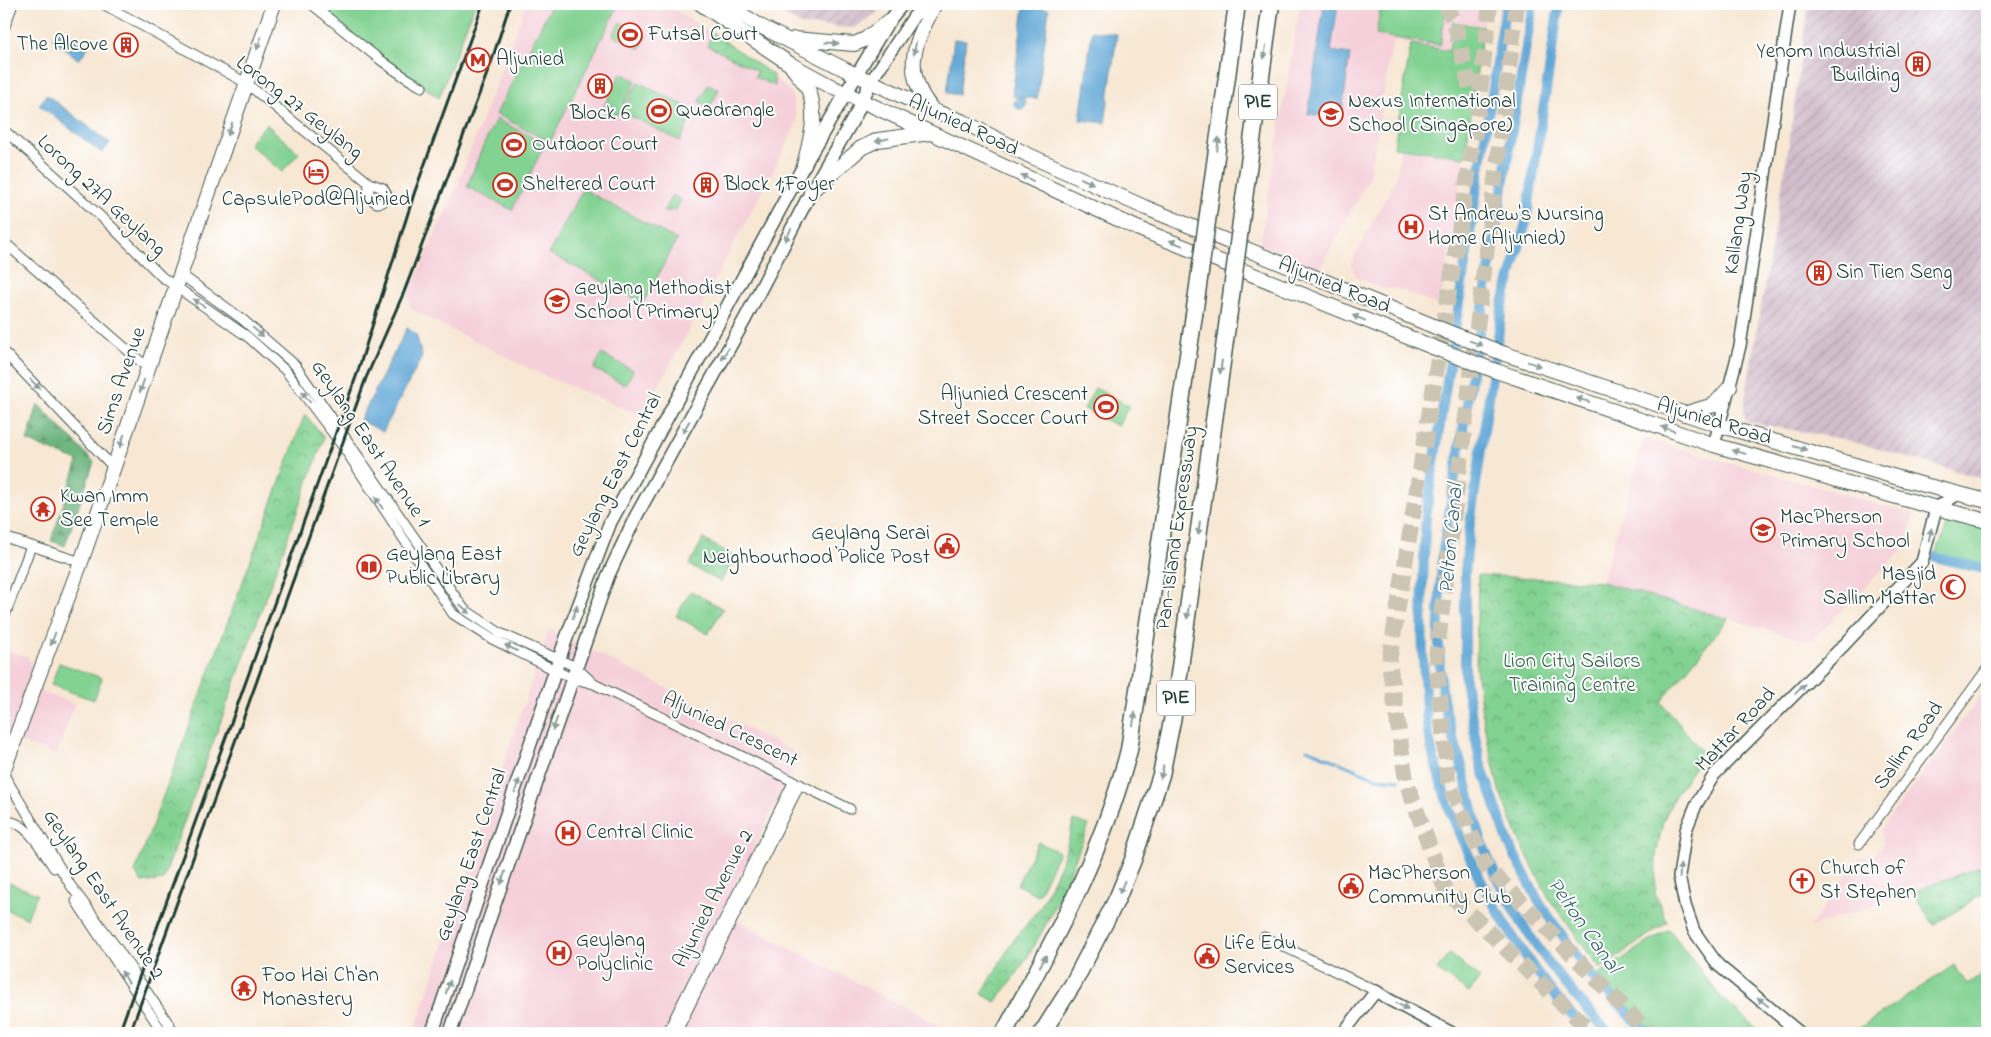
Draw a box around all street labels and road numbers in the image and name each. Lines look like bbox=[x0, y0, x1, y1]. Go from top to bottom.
street label: Lorong 27 Geylang bbox=[228, 49, 369, 169]
road number: PIE bbox=[1239, 84, 1277, 120]
street label: Aljunied Road bbox=[903, 87, 1023, 165]
street label: Lorong 27A Geylang bbox=[28, 128, 172, 266]
street label: Kallang Way bbox=[1717, 169, 1763, 277]
street label: Aljunied Road bbox=[1273, 250, 1395, 322]
street label: Sims Avenue bbox=[90, 322, 155, 439]
street label: Geylang East Avenue 1 bbox=[301, 354, 437, 535]
street label: Geylang East Central bbox=[562, 388, 672, 563]
street label: Aljunied Road bbox=[1653, 390, 1775, 454]
street label: Pan-Island Expressway bbox=[1149, 424, 1209, 632]
road number: PIE bbox=[1157, 680, 1195, 716]
street label: Mattar Road bbox=[1689, 681, 1784, 779]
street label: Aljunied Crescent bbox=[657, 684, 803, 776]
street label: Sallim Road bbox=[1867, 695, 1951, 796]
street label: Geylang East Central bbox=[428, 765, 518, 946]
street label: Geylang East Avenue 2 bbox=[33, 804, 171, 987]
street label: Aljunied Avenue 2 bbox=[666, 825, 762, 973]

